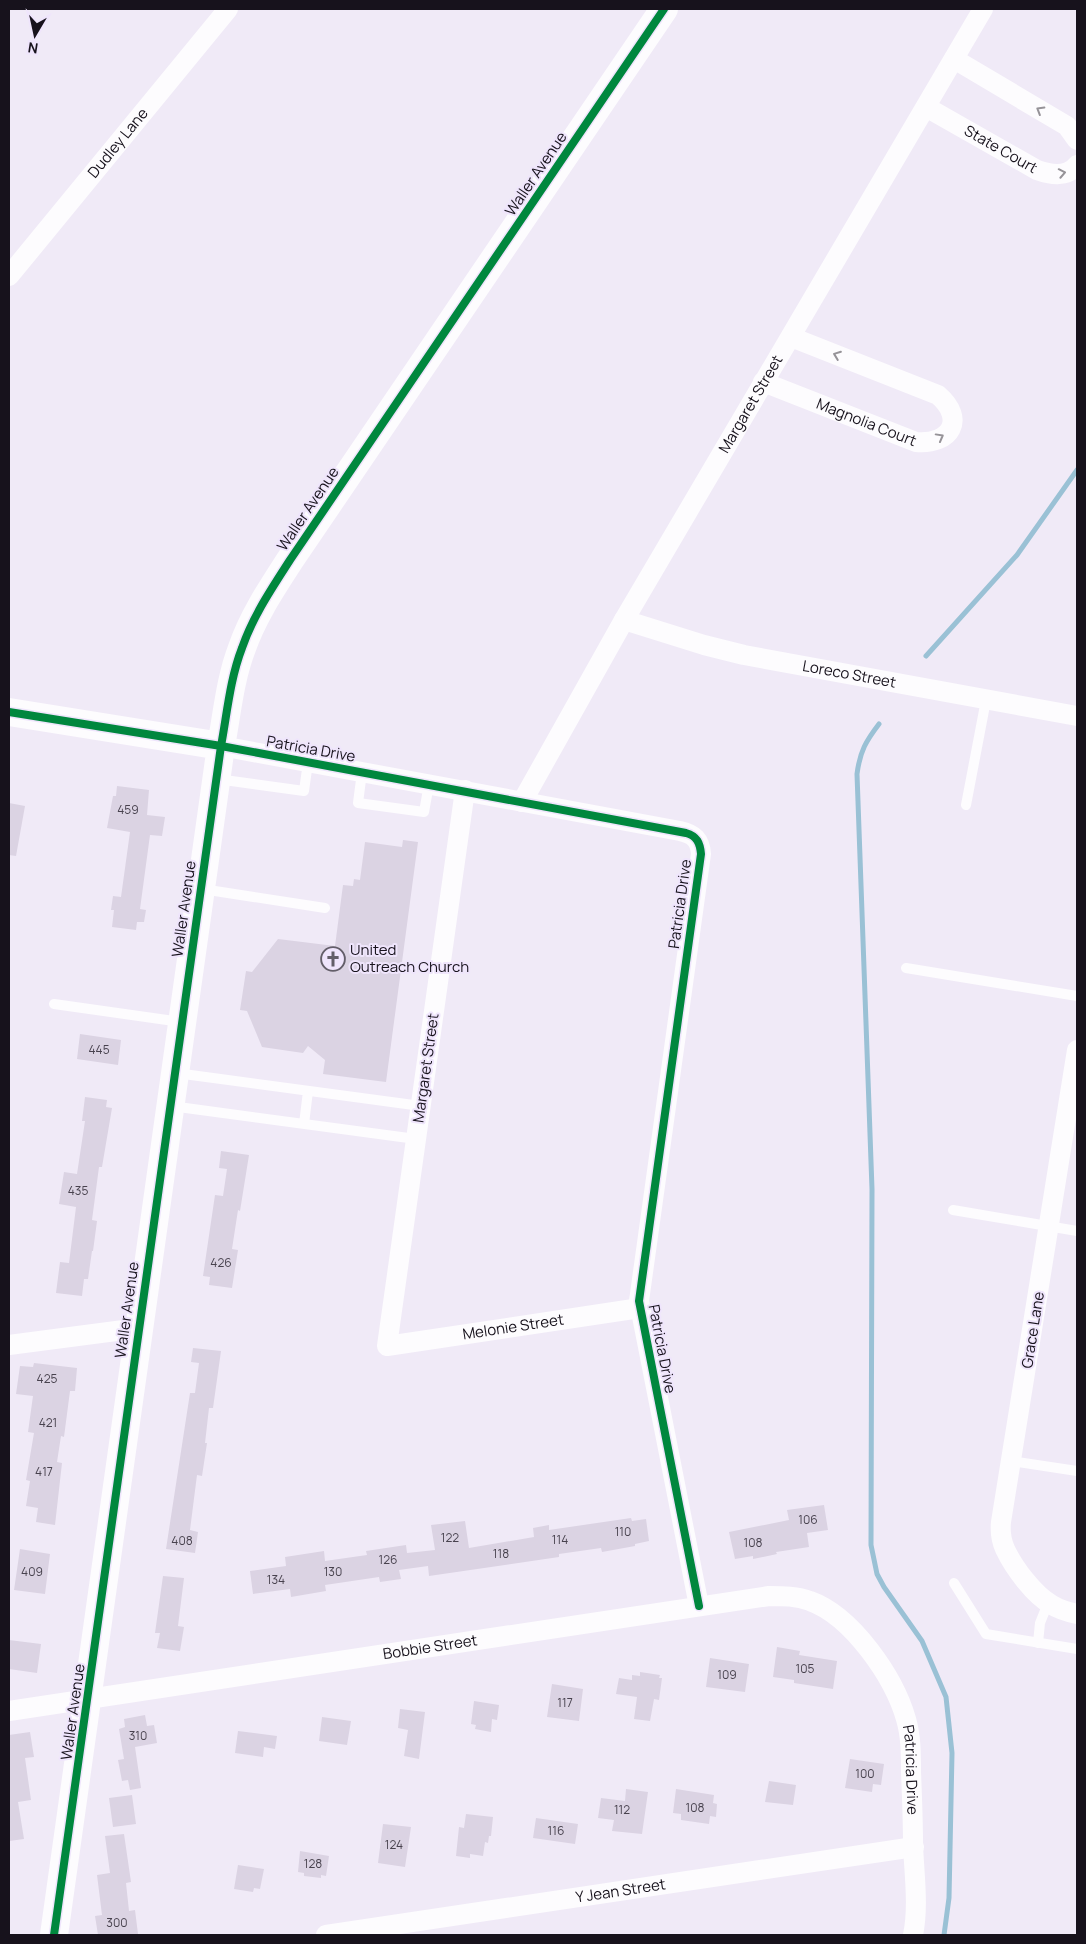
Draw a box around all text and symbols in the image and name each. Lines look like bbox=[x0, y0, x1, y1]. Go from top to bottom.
north arrow bbox=[10, 10, 60, 60]
text: N bbox=[26, 38, 39, 59]
street label: Dudley Lane bbox=[83, 103, 153, 182]
one-way arrow bbox=[1036, 107, 1045, 117]
street label: State Court bbox=[961, 120, 1041, 178]
street label: Waller Avenue bbox=[500, 127, 572, 220]
one-way arrow bbox=[1057, 168, 1066, 178]
street label: Margaret Street bbox=[713, 351, 787, 457]
one-way arrow bbox=[833, 351, 842, 361]
street label: Magnolia Court bbox=[813, 393, 920, 451]
one-way arrow bbox=[934, 433, 943, 443]
street label: Waller Avenue bbox=[272, 462, 344, 555]
street label: Loreco Street bbox=[801, 655, 898, 693]
street label: Patricia Drive bbox=[265, 730, 357, 767]
house number: 459 bbox=[117, 801, 139, 818]
street label: Patricia Drive bbox=[663, 858, 696, 950]
street label: Waller Avenue bbox=[166, 859, 201, 959]
place label: United Outreach Church bbox=[350, 939, 469, 977]
church icon: United Outreach Church bbox=[320, 946, 346, 972]
street label: Margaret Street bbox=[407, 1012, 444, 1124]
house number: 445 bbox=[88, 1041, 110, 1058]
house number: 435 bbox=[68, 1182, 88, 1199]
house number: 426 bbox=[210, 1254, 232, 1271]
street label: Waller Avenue bbox=[109, 1260, 144, 1360]
street label: Grace Lane bbox=[1016, 1290, 1049, 1370]
street label: Patricia Drive bbox=[644, 1303, 681, 1395]
street label: Melonie Street bbox=[461, 1309, 565, 1345]
house number: 425 bbox=[37, 1370, 57, 1387]
house number: 421 bbox=[39, 1414, 57, 1431]
house number: 417 bbox=[35, 1463, 53, 1480]
house number: 106 bbox=[798, 1511, 818, 1528]
house number: 110 bbox=[615, 1523, 631, 1540]
house number: 122 bbox=[441, 1529, 459, 1546]
house number: 114 bbox=[552, 1531, 568, 1548]
house number: 408 bbox=[171, 1532, 193, 1549]
house number: 108 bbox=[744, 1534, 763, 1551]
house number: 118 bbox=[493, 1545, 509, 1562]
house number: 126 bbox=[379, 1551, 397, 1568]
house number: 409 bbox=[21, 1563, 43, 1580]
house number: 130 bbox=[324, 1563, 342, 1580]
house number: 134 bbox=[267, 1571, 285, 1588]
street label: Bobbie Street bbox=[381, 1629, 479, 1664]
house number: 105 bbox=[796, 1660, 815, 1677]
street label: Waller Avenue bbox=[55, 1662, 90, 1762]
house number: 109 bbox=[717, 1666, 737, 1683]
house number: 117 bbox=[557, 1694, 573, 1711]
street label: Patricia Drive bbox=[898, 1723, 924, 1816]
house number: 310 bbox=[129, 1727, 147, 1744]
house number: 100 bbox=[855, 1765, 875, 1782]
house number: 108 bbox=[686, 1799, 705, 1816]
house number: 112 bbox=[614, 1801, 630, 1818]
house number: 116 bbox=[548, 1822, 564, 1839]
house number: 124 bbox=[385, 1836, 403, 1853]
house number: 128 bbox=[304, 1855, 322, 1872]
street label: Y Jean Street bbox=[574, 1873, 667, 1907]
house number: 300 bbox=[106, 1914, 128, 1931]

